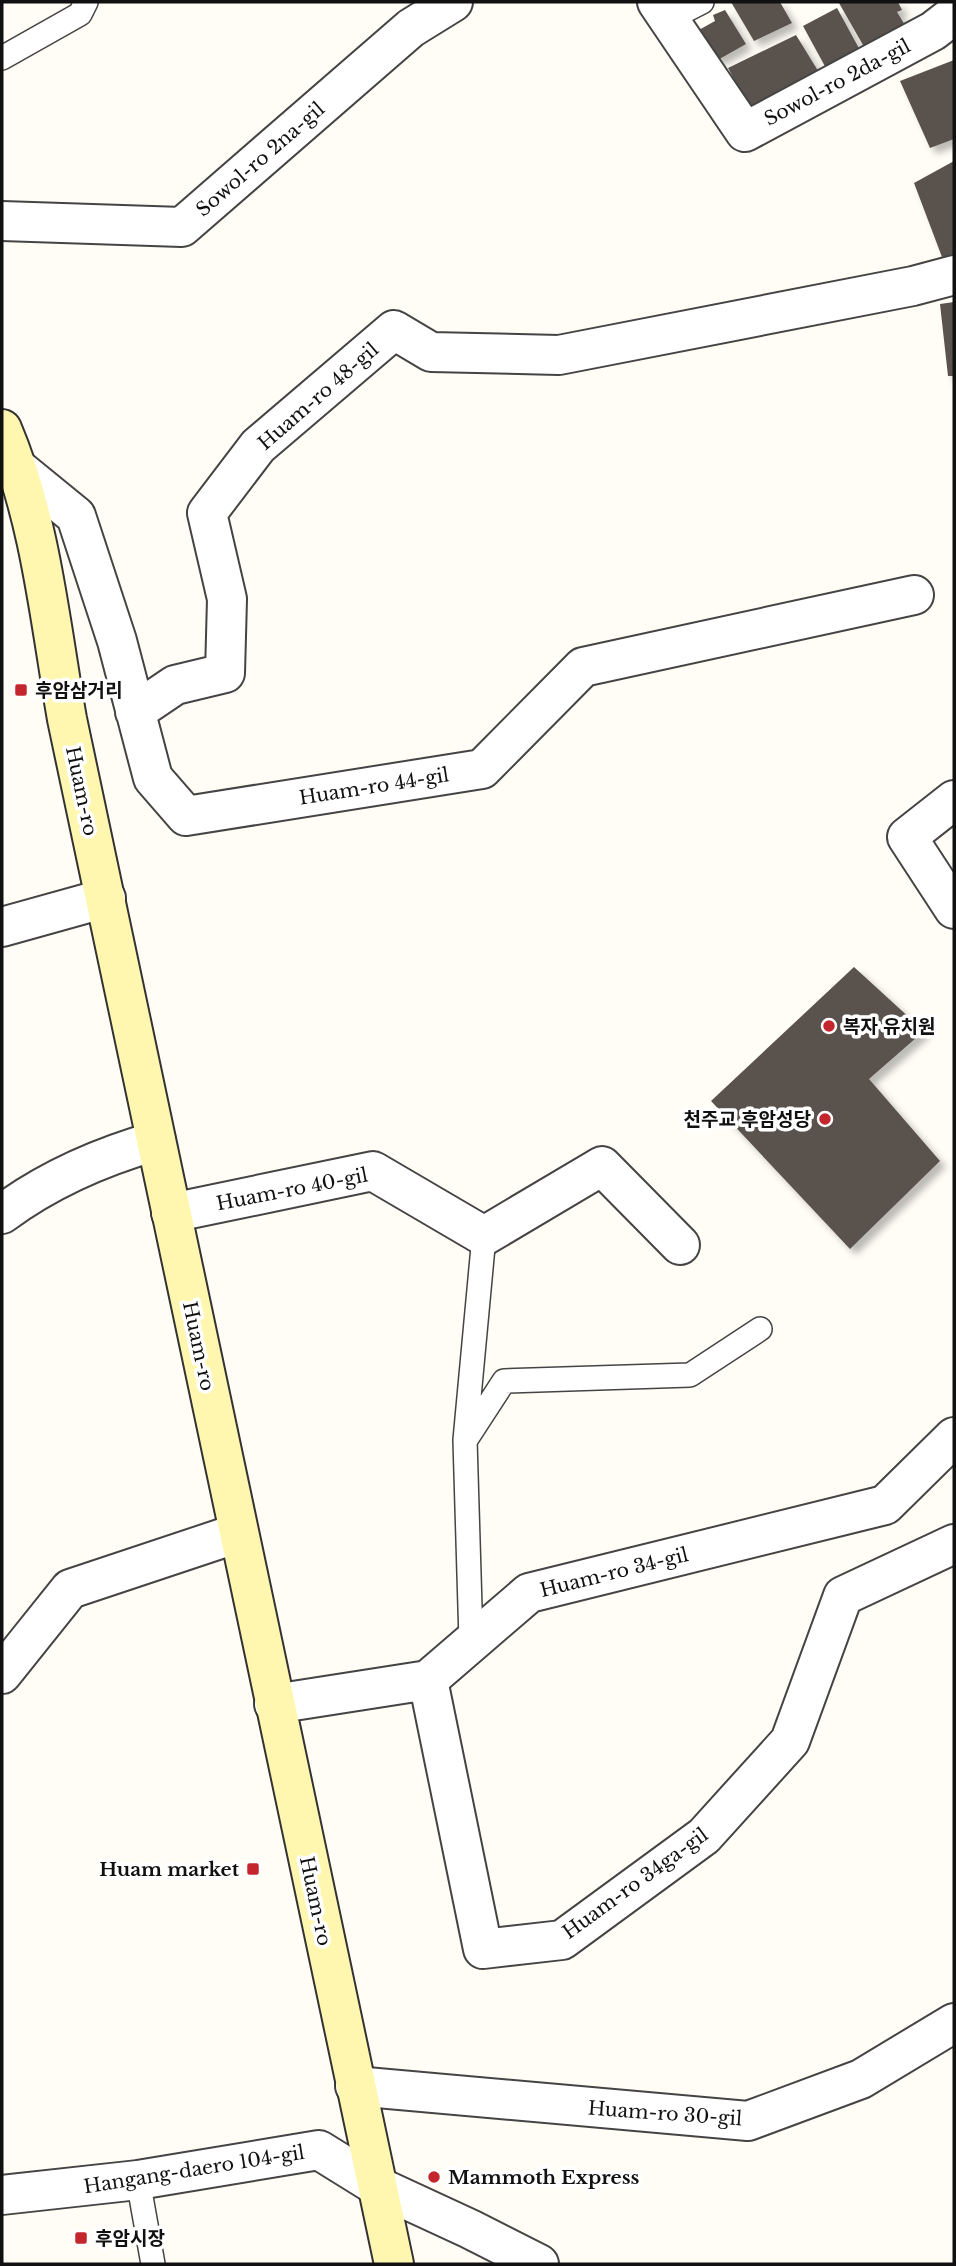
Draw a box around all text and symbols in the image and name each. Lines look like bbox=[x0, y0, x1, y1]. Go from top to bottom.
street label: Sowol-ro 2da-gil bbox=[760, 34, 914, 131]
street label: Sowol-ro 2na-gil bbox=[191, 97, 329, 221]
street label: Huam-ro 48-gil bbox=[253, 338, 383, 455]
place label: 후암삼거리 bbox=[35, 679, 122, 702]
marker: 후암삼거리 bbox=[13, 682, 29, 698]
street label: Huam-ro bbox=[61, 744, 102, 838]
street label: Huam-ro 44-gil bbox=[297, 763, 451, 810]
place label: 복자 유치원 bbox=[843, 1015, 935, 1038]
marker: 복자 유치원 bbox=[821, 1018, 837, 1034]
place label: 천주교 후암성당 bbox=[684, 1108, 812, 1131]
marker: 천주교 후암성당 bbox=[817, 1111, 833, 1127]
street label: Huam-ro 40-gil bbox=[214, 1164, 370, 1215]
street label: Huam-ro bbox=[178, 1299, 219, 1393]
street label: Huam-ro 34-gil bbox=[538, 1543, 691, 1602]
street label: Huam-ro 34ga-gil bbox=[558, 1823, 712, 1944]
street label: Huam-ro bbox=[295, 1854, 336, 1948]
place label: Huam market bbox=[99, 1858, 240, 1881]
marker: Huam market bbox=[245, 1861, 261, 1877]
street label: Huam-ro 30-gil bbox=[587, 2097, 743, 2130]
street label: Hangang-daero 104-gil bbox=[82, 2141, 306, 2198]
place label: Mammoth Express bbox=[448, 2166, 639, 2189]
marker: Mammoth Express bbox=[426, 2169, 442, 2185]
place label: 후암시장 bbox=[95, 2227, 165, 2250]
marker: 후암시장 bbox=[73, 2230, 89, 2246]

